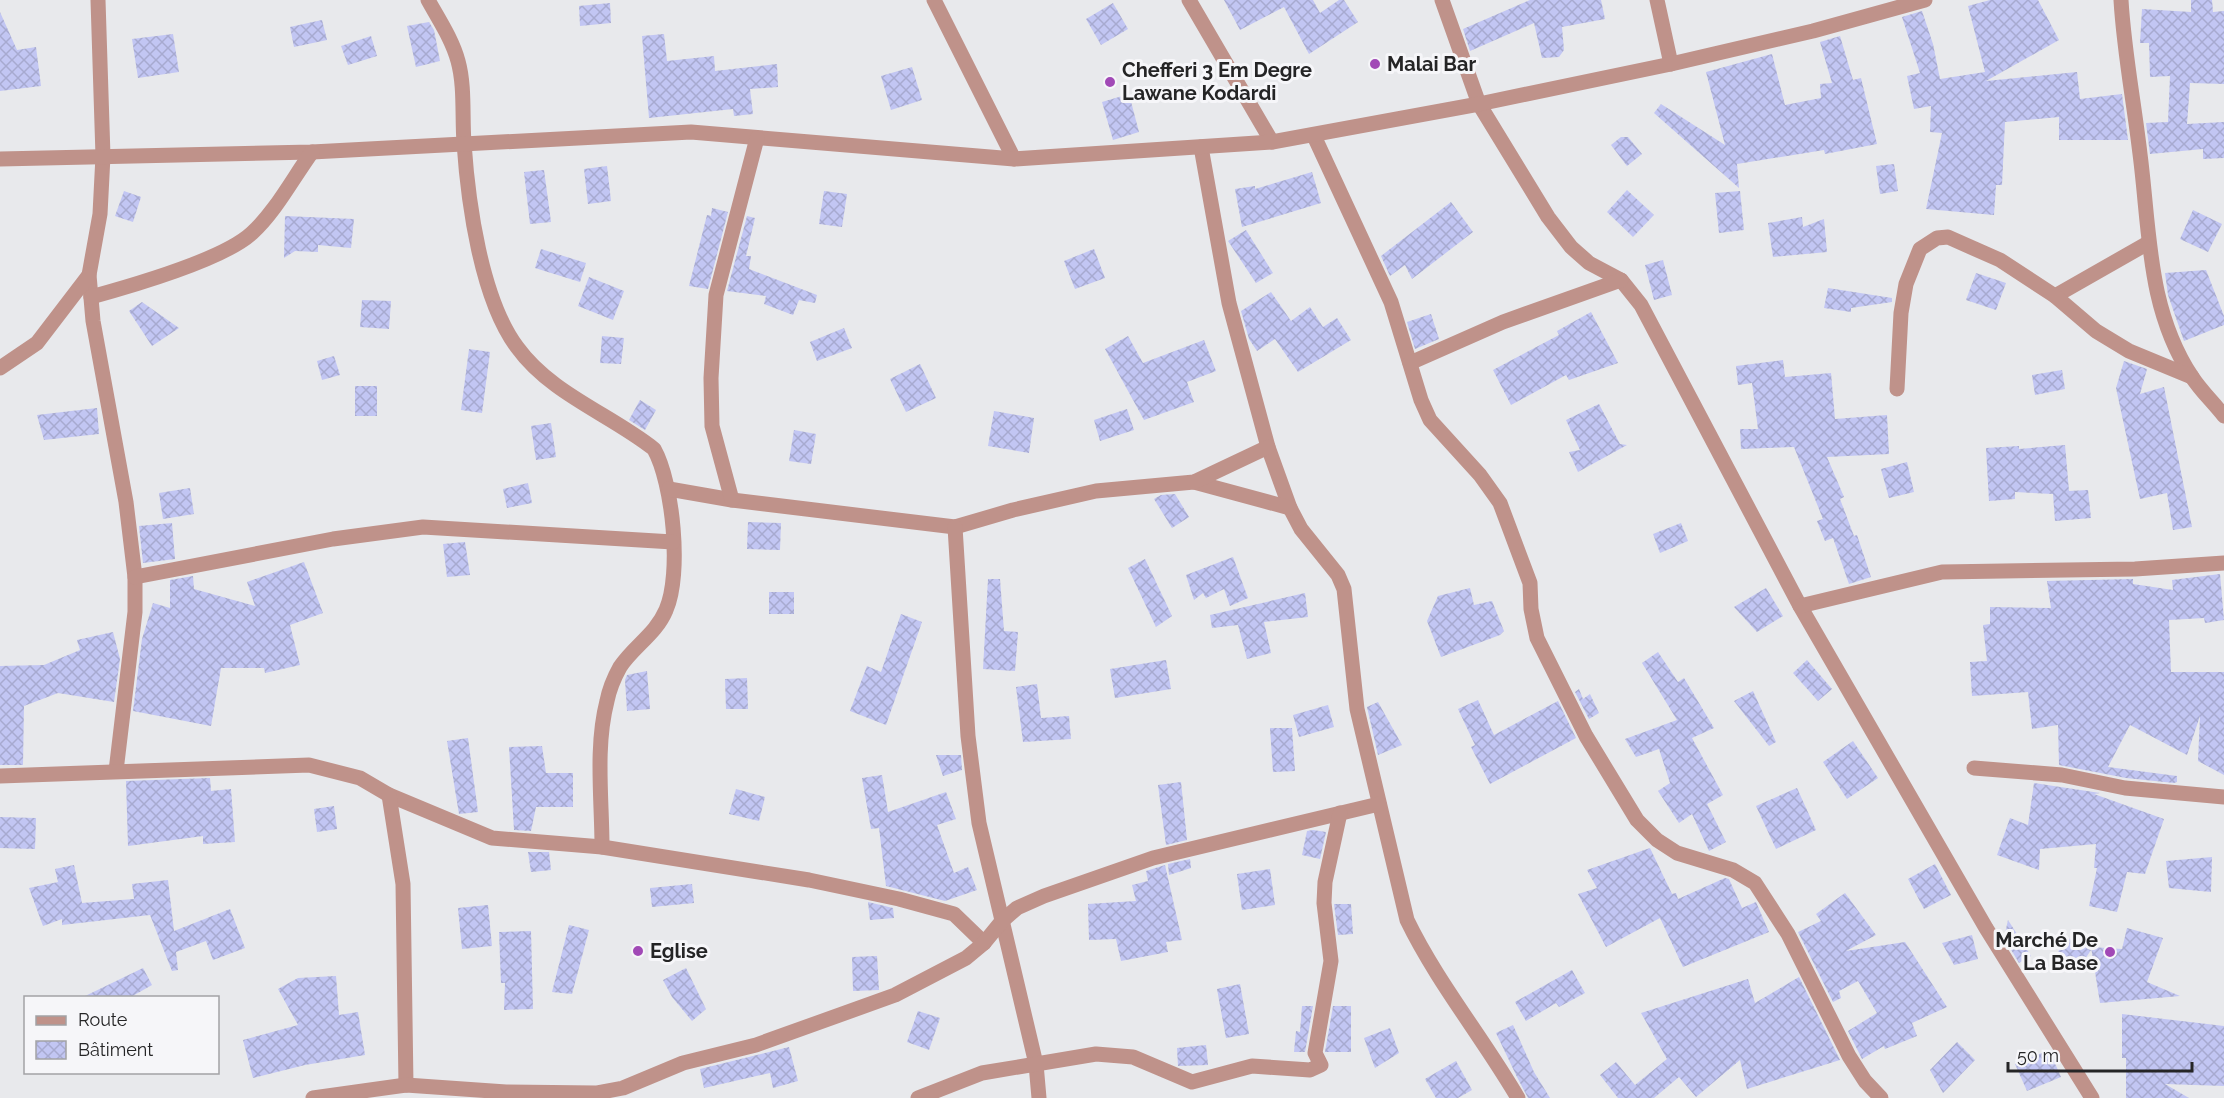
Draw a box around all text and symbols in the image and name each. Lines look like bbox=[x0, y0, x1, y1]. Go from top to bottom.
place label: Malai Bar bbox=[1387, 52, 1476, 76]
marker: Malai Bar bbox=[1368, 57, 1382, 71]
place label: Chefferi 3 Em Degre Lawane Kodardi bbox=[1122, 58, 1312, 105]
marker: Chefferi 3 Em Degre Lawane Kodardi bbox=[1103, 75, 1117, 89]
place label: Marché De La Base bbox=[1995, 928, 2098, 975]
place label: Eglise bbox=[650, 939, 708, 963]
marker: Eglise bbox=[631, 944, 645, 958]
marker: Marché De La Base bbox=[2103, 945, 2117, 959]
legend bbox=[24, 996, 219, 1074]
text: Route bbox=[78, 1009, 128, 1030]
scale bar bbox=[2008, 1035, 2192, 1073]
text: Bâtiment bbox=[78, 1039, 153, 1060]
text: 50 m bbox=[2017, 1045, 2059, 1066]

